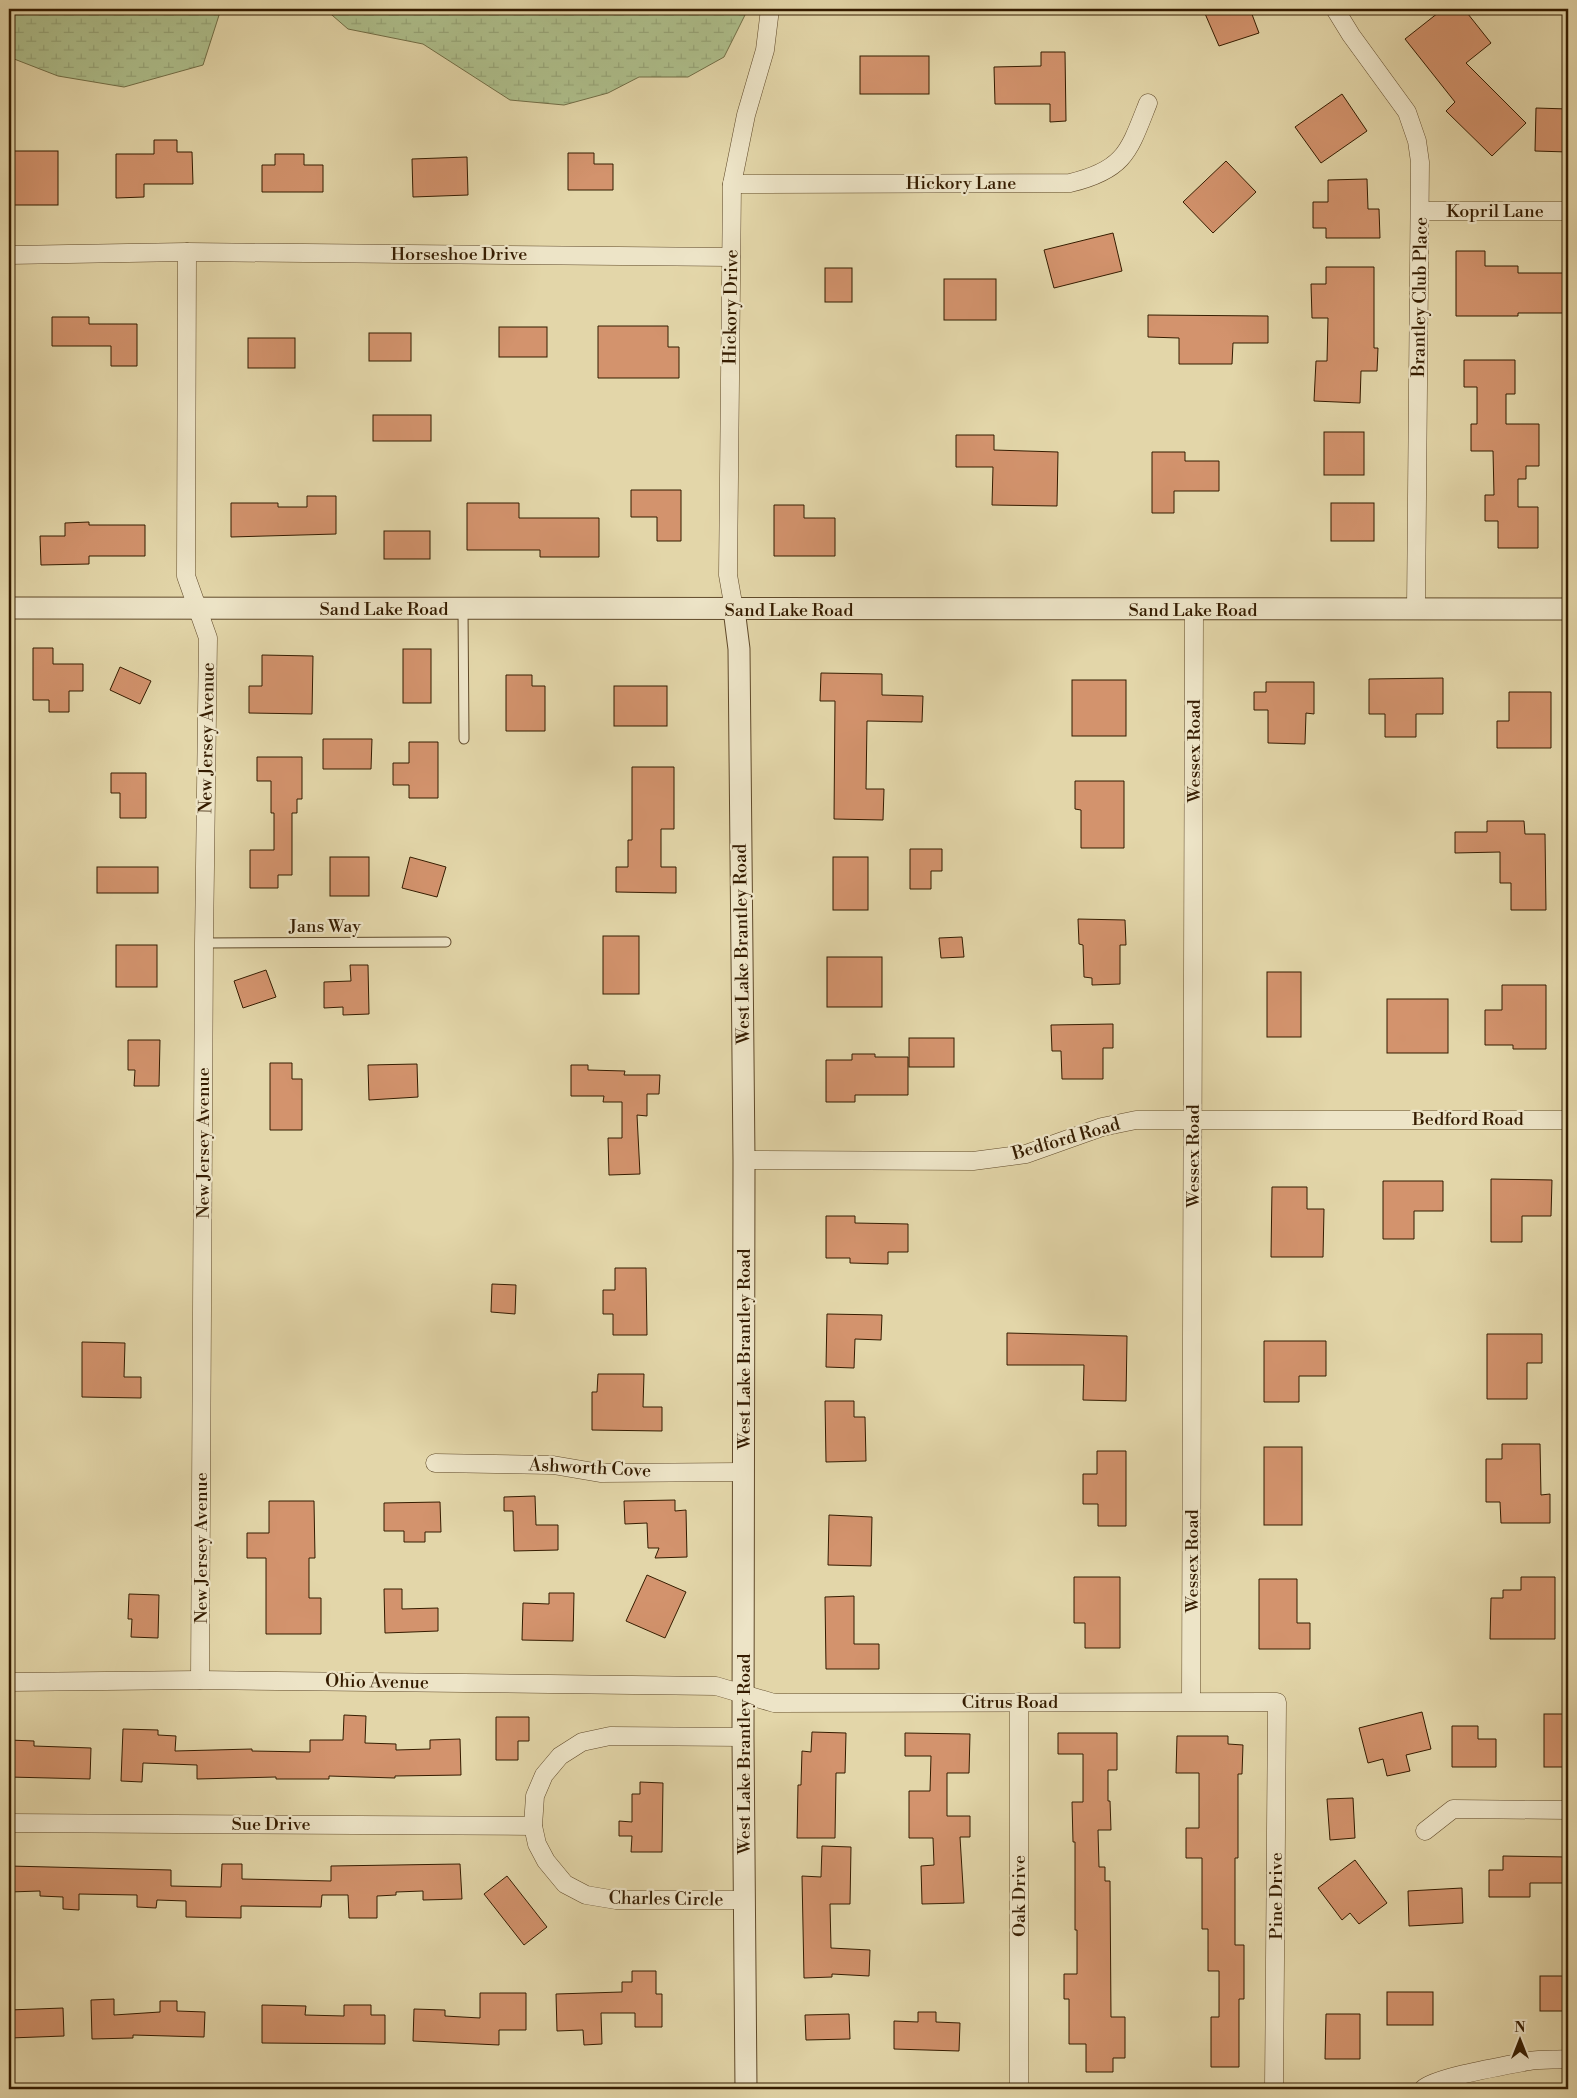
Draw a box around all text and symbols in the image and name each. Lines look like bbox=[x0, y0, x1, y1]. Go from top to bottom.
street label: Hickory Lane bbox=[906, 172, 1016, 195]
street label: Kopril Lane bbox=[1446, 200, 1544, 223]
street label: Brantley Club Place bbox=[1407, 217, 1433, 378]
street label: Horseshoe Drive bbox=[391, 243, 527, 266]
street label: Hickory Drive bbox=[718, 249, 744, 365]
street label: Sand Lake Road bbox=[320, 598, 449, 621]
street label: Sand Lake Road bbox=[725, 599, 854, 622]
street label: Sand Lake Road bbox=[1129, 599, 1258, 622]
street label: New Jersey Avenue bbox=[194, 662, 220, 814]
street label: Wessex Road bbox=[1183, 698, 1206, 804]
street label: West Lake Brantley Road bbox=[729, 843, 755, 1046]
street label: Jans Way bbox=[288, 915, 361, 938]
street label: New Jersey Avenue bbox=[192, 1067, 215, 1219]
street label: Wessex Road bbox=[1182, 1103, 1205, 1209]
street label: Bedford Road bbox=[1411, 1108, 1525, 1131]
street label: Bedford Road bbox=[1008, 1112, 1124, 1166]
street label: West Lake Brantley Road bbox=[733, 1248, 756, 1450]
street label: Ashworth Cove bbox=[527, 1453, 652, 1483]
street label: New Jersey Avenue bbox=[190, 1472, 213, 1624]
street label: Wessex Road bbox=[1181, 1508, 1204, 1614]
street label: West Lake Brantley Road bbox=[733, 1653, 756, 1855]
street label: Ohio Avenue bbox=[325, 1670, 429, 1694]
street label: Citrus Road bbox=[962, 1691, 1059, 1714]
street label: Sue Drive bbox=[231, 1813, 311, 1836]
street label: Pine Drive bbox=[1265, 1852, 1288, 1940]
street label: Oak Drive bbox=[1008, 1855, 1031, 1937]
street label: Charles Circle bbox=[608, 1886, 724, 1912]
north arrow bbox=[1494, 2016, 1544, 2066]
text: N bbox=[1514, 2019, 1526, 2037]

